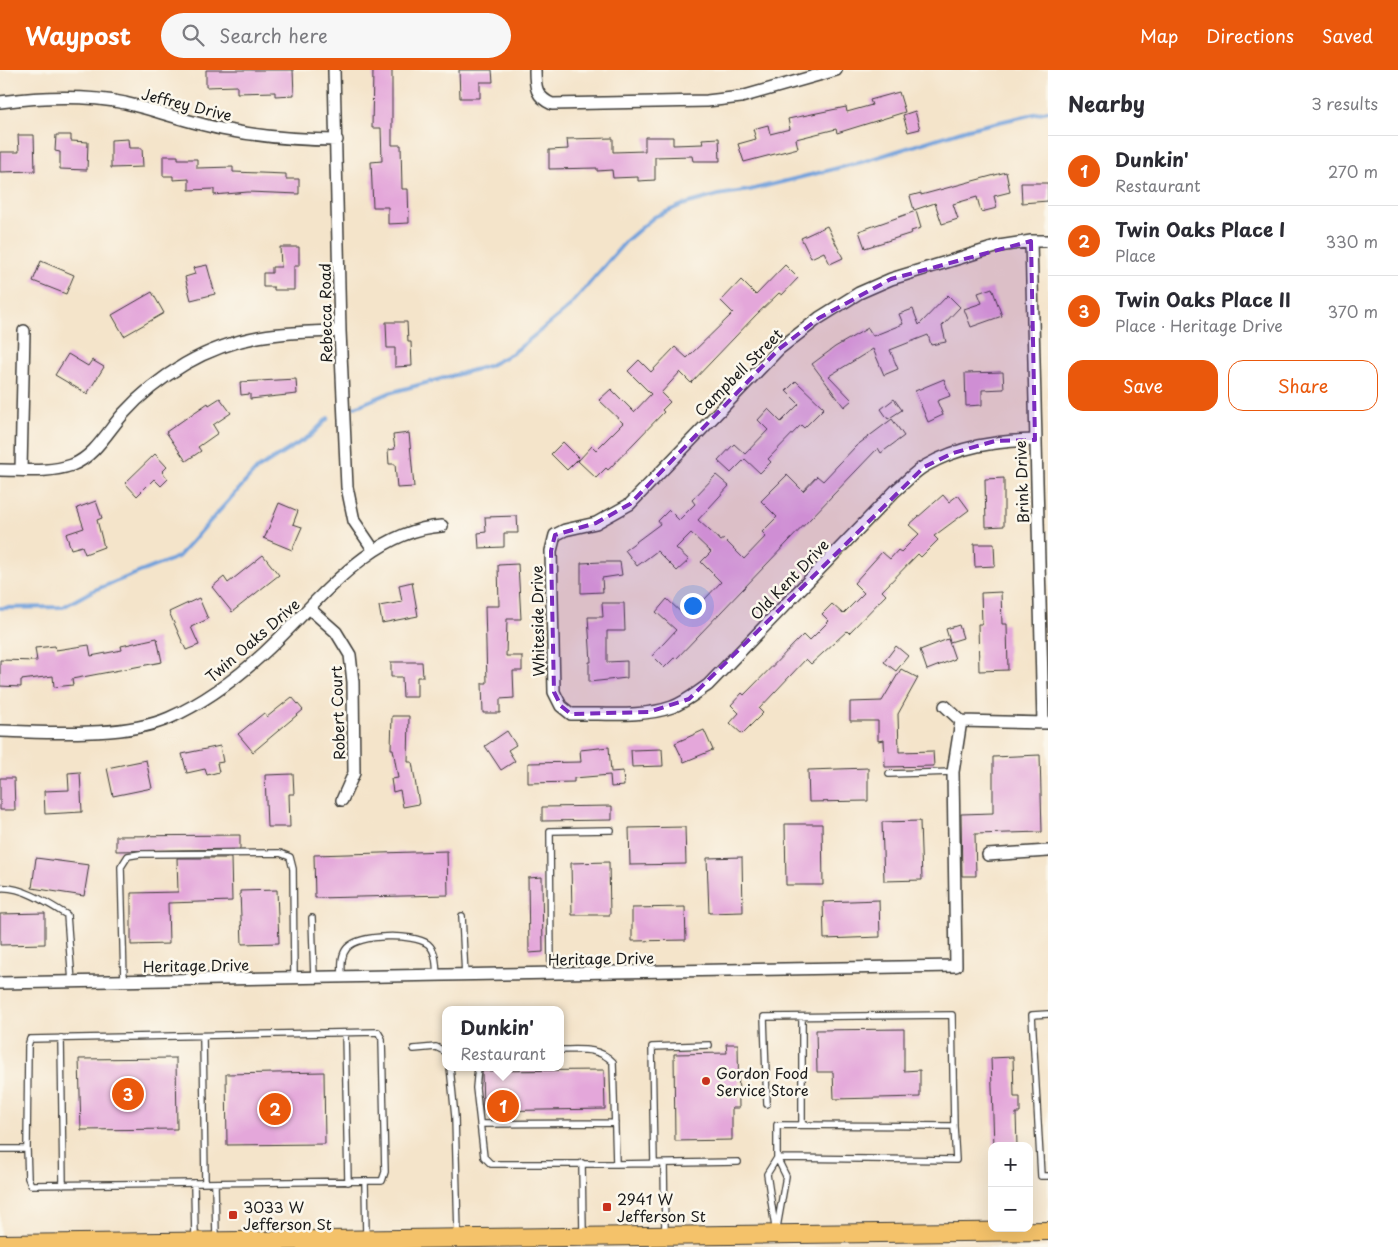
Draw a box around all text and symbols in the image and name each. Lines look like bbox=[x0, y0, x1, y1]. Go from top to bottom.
search box bbox=[161, 13, 511, 58]
text: Waypost bbox=[25, 17, 131, 53]
icon: search bbox=[179, 21, 207, 49]
text: Search here bbox=[219, 21, 328, 49]
text: Map bbox=[1140, 22, 1178, 49]
text: Directions bbox=[1206, 22, 1294, 49]
text: Saved bbox=[1322, 22, 1373, 49]
street label: Jeffrey Drive bbox=[139, 82, 235, 126]
text: Nearby bbox=[1068, 87, 1145, 119]
text: 3 results bbox=[1311, 91, 1378, 115]
text: Dunkin' bbox=[1115, 145, 1189, 173]
text: 1 bbox=[1080, 159, 1088, 183]
text: 270 m bbox=[1328, 159, 1378, 183]
text: Restaurant bbox=[1115, 173, 1201, 197]
text: Twin Oaks Place I bbox=[1115, 215, 1285, 243]
text: 2 bbox=[1078, 229, 1090, 253]
text: 330 m bbox=[1325, 229, 1378, 253]
text: Place bbox=[1115, 243, 1156, 267]
street label: Rebecca Road bbox=[313, 263, 337, 363]
text: Twin Oaks Place II bbox=[1115, 285, 1290, 313]
text: 3 bbox=[1079, 299, 1089, 323]
text: 370 m bbox=[1328, 299, 1378, 323]
text: Place · Heritage Drive bbox=[1115, 313, 1283, 337]
street label: Campbell Street bbox=[689, 323, 787, 421]
button: Save bbox=[1068, 360, 1218, 411]
button: Share bbox=[1228, 360, 1378, 411]
street label: Brink Drive bbox=[1008, 440, 1034, 524]
street label: Old Kent Drive bbox=[744, 533, 834, 625]
street label: Whiteside Drive bbox=[525, 565, 549, 677]
street label: Twin Oaks Drive bbox=[200, 593, 304, 687]
your location bbox=[680, 593, 706, 619]
street label: Robert Court bbox=[324, 666, 350, 760]
street label: Heritage Drive bbox=[548, 946, 654, 970]
street label: Heritage Drive bbox=[143, 953, 249, 977]
popup bbox=[442, 1006, 564, 1071]
text: Dunkin' bbox=[460, 1013, 534, 1041]
text: Restaurant bbox=[460, 1041, 546, 1065]
place label: Gordon Food Service Store bbox=[716, 1061, 809, 1101]
pin: 3 bbox=[112, 1075, 144, 1113]
marker: Gordon Food Service Store bbox=[700, 1075, 712, 1087]
pin: 1 bbox=[487, 1087, 519, 1125]
pin: 2 bbox=[259, 1090, 291, 1128]
map controls bbox=[988, 1142, 1033, 1232]
button: + bbox=[988, 1142, 1033, 1187]
place label: 2941 W Jefferson St bbox=[617, 1187, 706, 1227]
button: − bbox=[988, 1187, 1033, 1232]
place label: 3033 W Jefferson St bbox=[243, 1195, 332, 1235]
marker: 2941 W Jefferson St bbox=[601, 1201, 613, 1213]
marker: 3033 W Jefferson St bbox=[227, 1209, 239, 1221]

